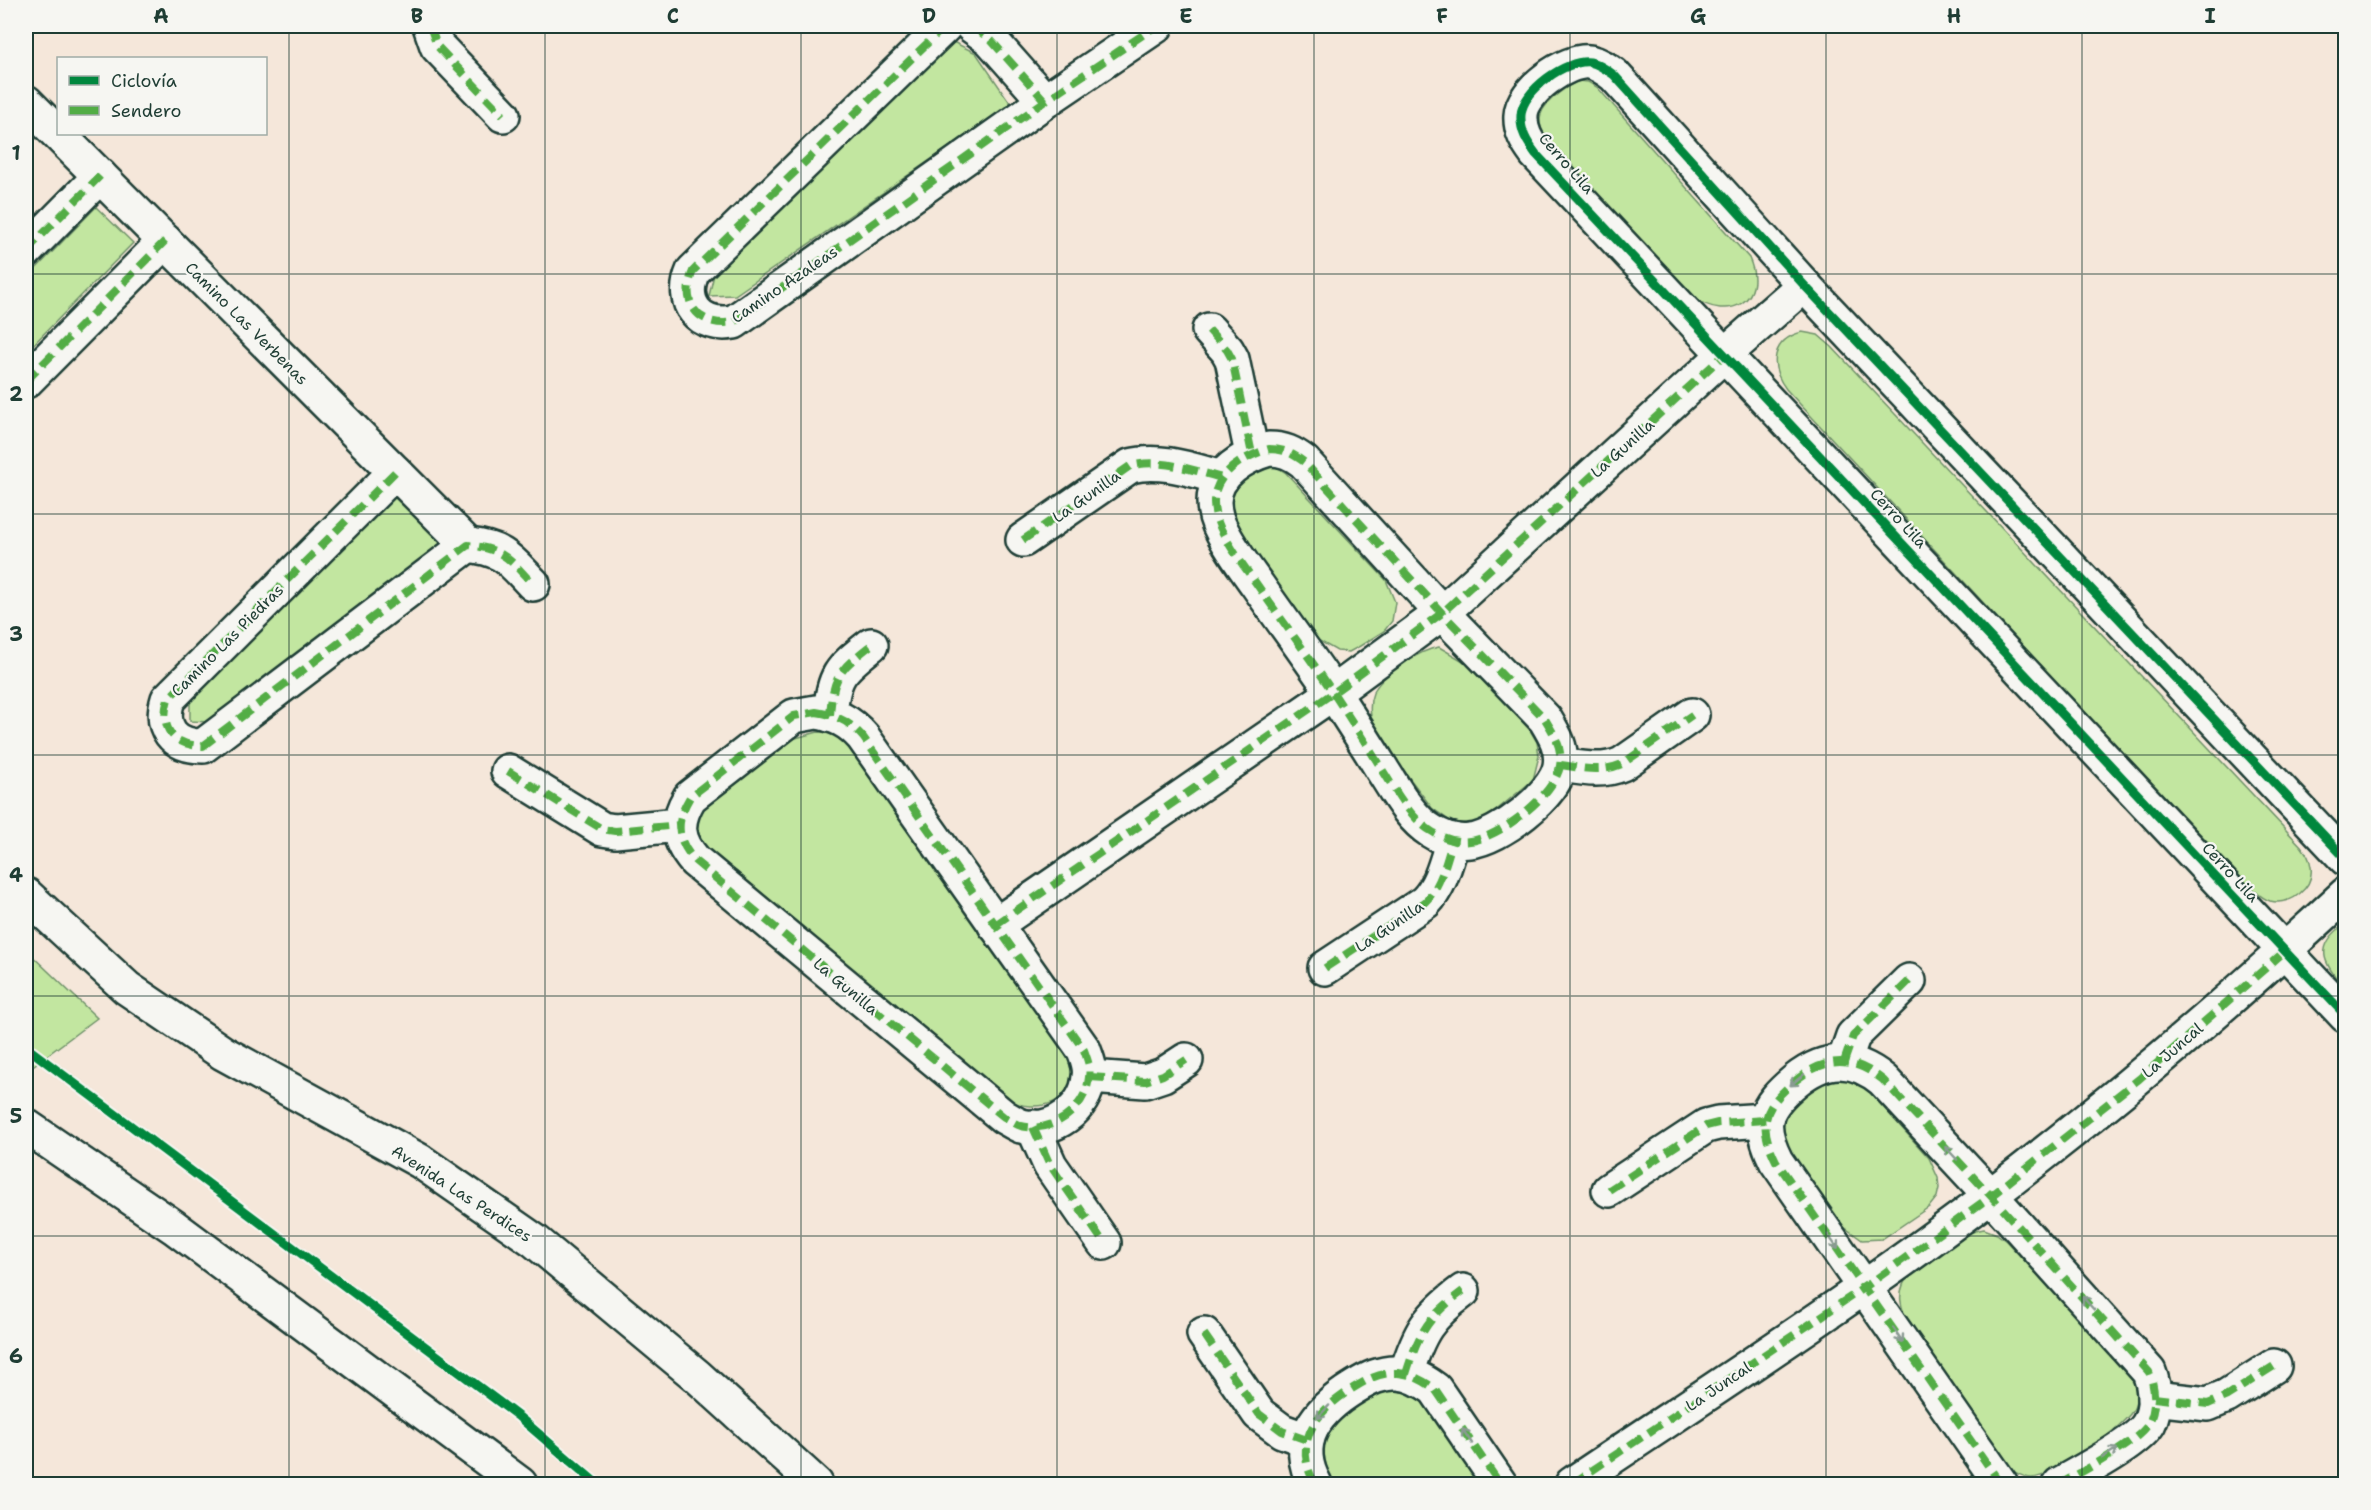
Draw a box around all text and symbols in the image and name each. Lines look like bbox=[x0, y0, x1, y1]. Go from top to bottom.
text: A bbox=[153, 3, 169, 29]
text: B bbox=[411, 3, 423, 29]
text: C bbox=[667, 3, 679, 29]
text: D bbox=[922, 3, 936, 29]
text: E bbox=[1179, 3, 1193, 29]
text: F bbox=[1436, 3, 1448, 29]
text: G bbox=[1690, 3, 1706, 29]
text: H bbox=[1947, 3, 1961, 29]
text: I bbox=[2204, 3, 2216, 29]
legend bbox=[57, 57, 267, 135]
text: Ciclovía bbox=[111, 69, 177, 93]
text: Sendero bbox=[111, 99, 181, 123]
street label: Cerro Lila bbox=[1534, 128, 1599, 198]
text: 1 bbox=[11, 140, 21, 166]
street label: Camino Azaleas bbox=[727, 241, 842, 328]
street label: Camino Las Verbenas bbox=[181, 257, 313, 389]
text: 2 bbox=[9, 381, 23, 407]
street label: La Gunilla bbox=[1586, 414, 1659, 483]
street label: La Gunilla bbox=[1048, 465, 1125, 528]
street label: Cerro Lila bbox=[1865, 484, 1932, 553]
street label: Camino Las Piedras bbox=[167, 580, 288, 701]
text: 3 bbox=[9, 621, 23, 647]
street label: Cerro Lila bbox=[2197, 838, 2264, 907]
text: 4 bbox=[9, 862, 23, 888]
street label: La Gunilla bbox=[1351, 896, 1428, 957]
street label: La Gunilla bbox=[809, 953, 883, 1020]
street label: La Juncal bbox=[2137, 1018, 2208, 1083]
one-way arrow bbox=[1789, 1073, 1805, 1086]
text: 5 bbox=[10, 1103, 22, 1129]
street label: Avenida Las Perdices bbox=[388, 1140, 536, 1247]
one-way arrow bbox=[1944, 1145, 1958, 1160]
one-way arrow bbox=[1827, 1233, 1839, 1250]
one-way arrow bbox=[2081, 1296, 2095, 1311]
one-way arrow bbox=[1892, 1326, 1904, 1343]
text: 6 bbox=[9, 1343, 23, 1369]
street label: La Juncal bbox=[1681, 1357, 1755, 1416]
one-way arrow bbox=[1316, 1404, 1330, 1419]
one-way arrow bbox=[1461, 1428, 1473, 1444]
one-way arrow bbox=[2101, 1447, 2118, 1460]

